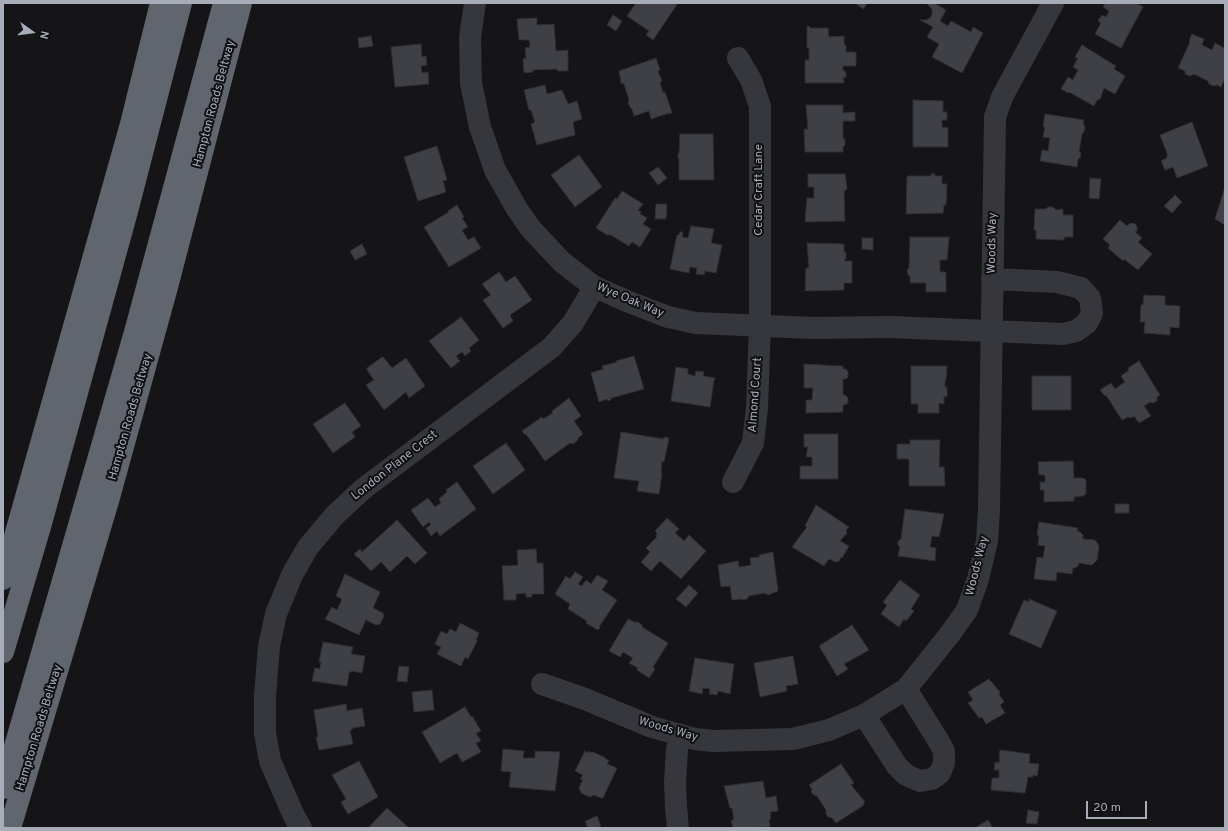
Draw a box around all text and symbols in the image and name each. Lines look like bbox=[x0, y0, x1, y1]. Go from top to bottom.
north arrow bbox=[12, 12, 52, 52]
text: N bbox=[36, 29, 51, 40]
street label: Hampton Roads Beltway bbox=[191, 39, 239, 169]
street label: Cedar Craft Lane bbox=[753, 144, 767, 236]
street label: Woods Way bbox=[985, 212, 1001, 274]
street label: Wye Oak Way bbox=[594, 280, 666, 322]
street label: Hampton Roads Beltway bbox=[106, 352, 156, 482]
street label: Almond Court bbox=[746, 357, 766, 433]
street label: London Plane Crest bbox=[349, 428, 441, 504]
street label: Woods Way bbox=[964, 535, 992, 597]
street label: Hampton Roads Beltway bbox=[14, 663, 66, 793]
street label: Woods Way bbox=[637, 715, 699, 745]
scale bar bbox=[1088, 793, 1149, 819]
text: 20 m bbox=[1093, 800, 1121, 816]

